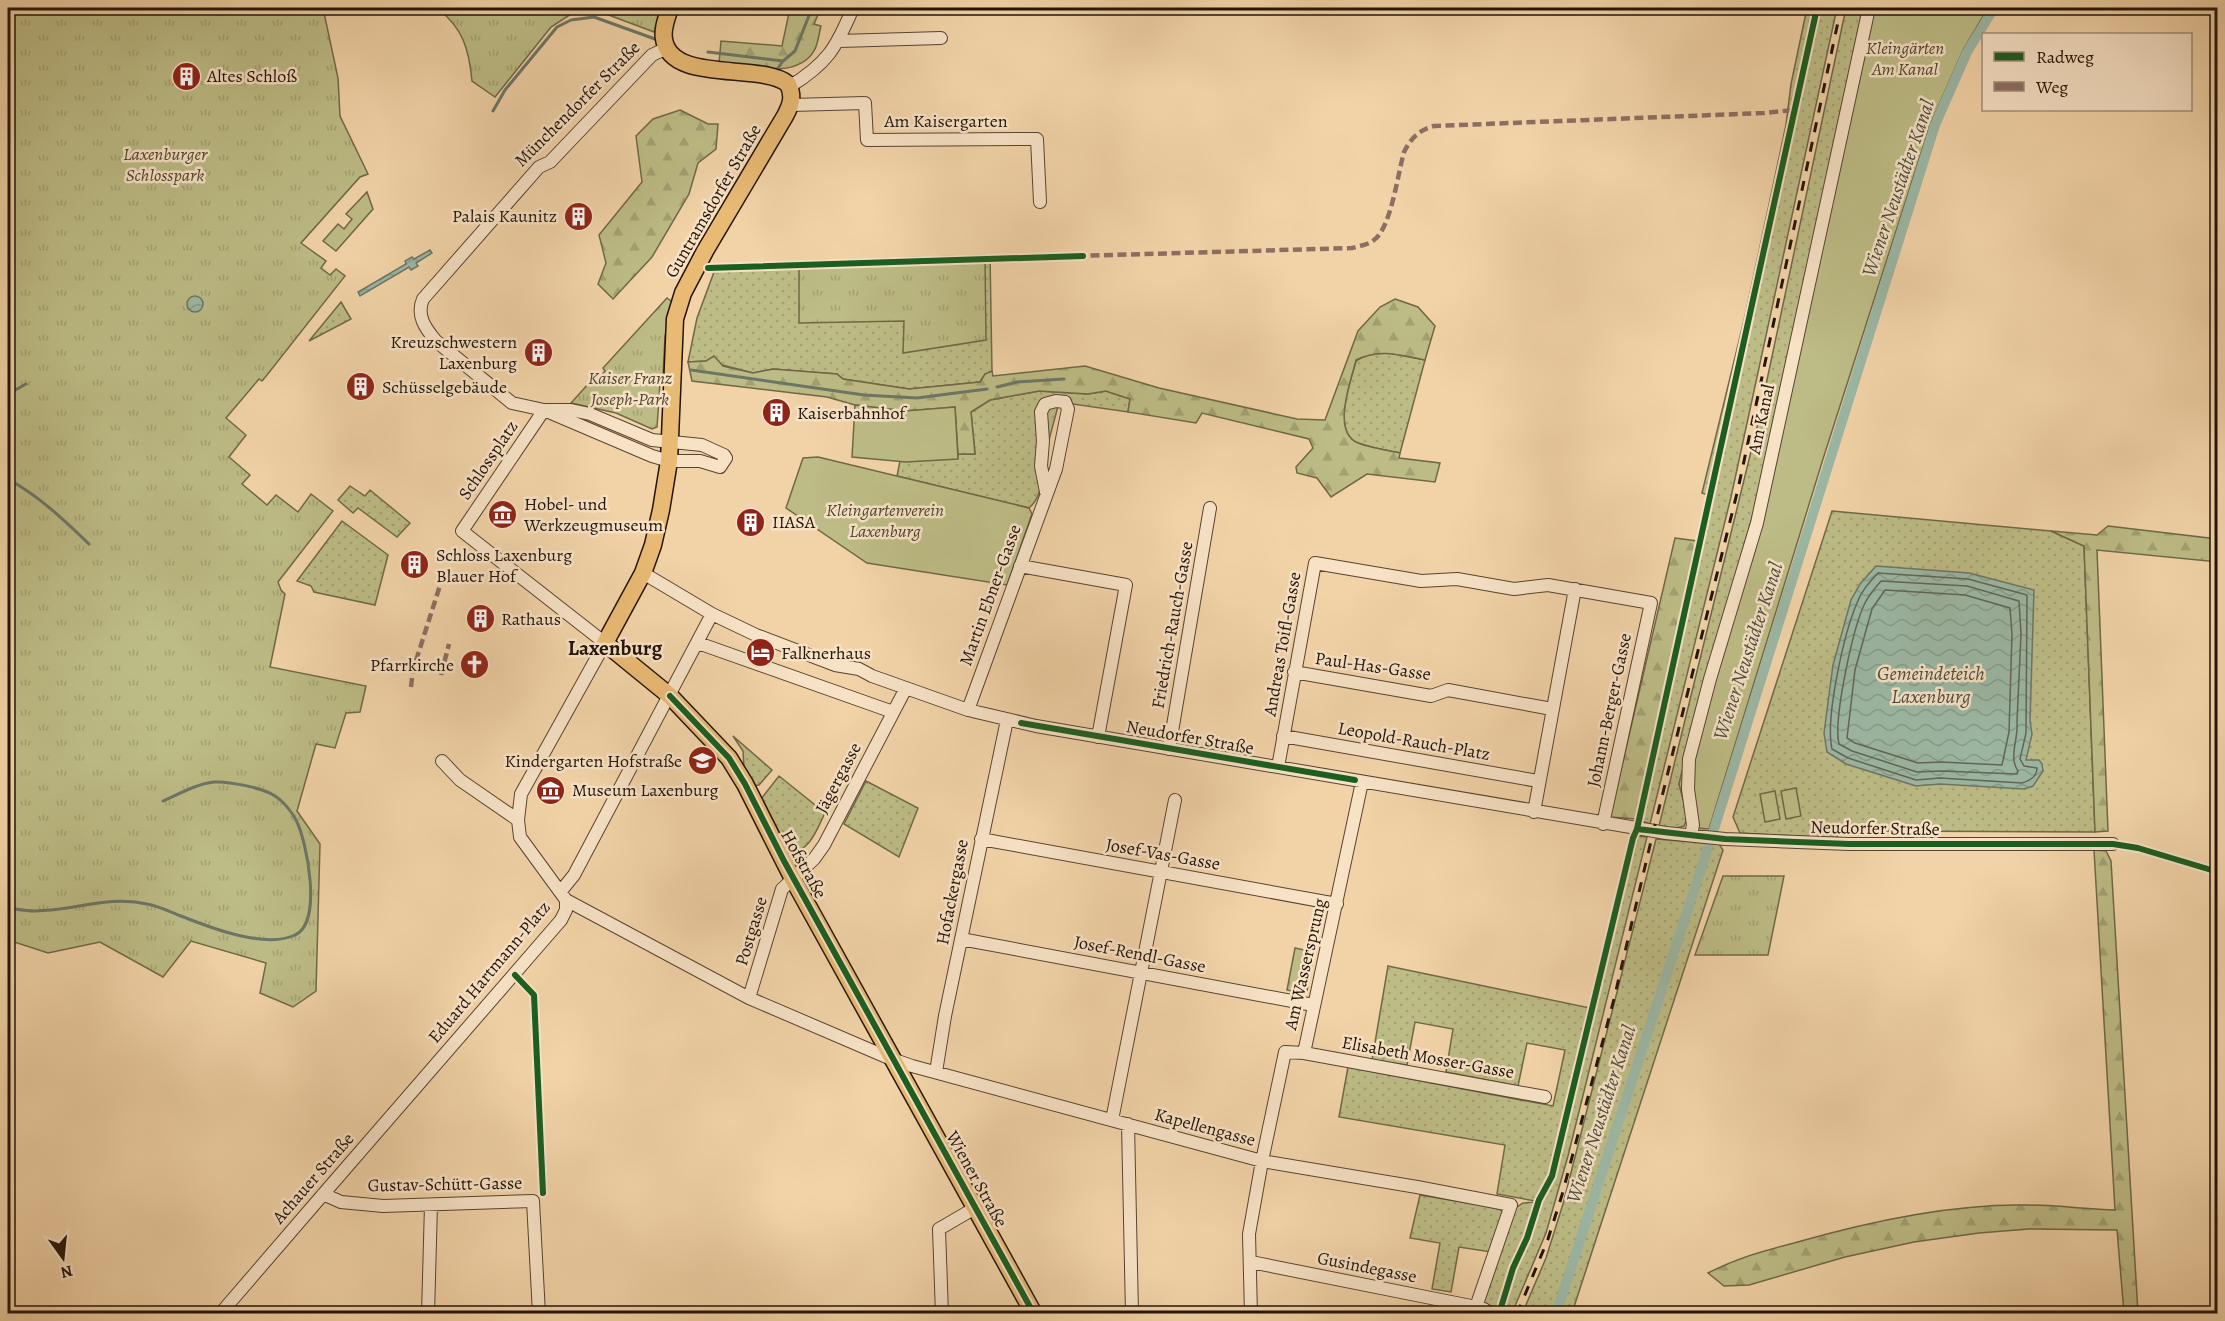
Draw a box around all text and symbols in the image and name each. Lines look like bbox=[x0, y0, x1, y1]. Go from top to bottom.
legend bbox=[1982, 33, 2192, 111]
street label: Münchendorfer Straße bbox=[509, 36, 645, 172]
park label: Kleingärten Am Kanal bbox=[1866, 36, 1944, 81]
text: Radweg bbox=[2036, 45, 2094, 69]
building icon: Altes Schloß bbox=[170, 60, 202, 92]
place label: Altes Schloß bbox=[206, 64, 297, 88]
text: Weg bbox=[2035, 75, 2068, 99]
water label: Wiener Neustädter Kanal bbox=[1855, 96, 1941, 280]
street label: Am Kaisergarten bbox=[883, 109, 1008, 133]
street label: Guntramsdorfer Straße bbox=[659, 120, 767, 282]
park label: Laxenburger Schlosspark bbox=[123, 142, 208, 187]
building icon: Palais Kaunitz bbox=[562, 200, 594, 232]
place label: Palais Kaunitz bbox=[452, 204, 557, 228]
place label: Kreuzschwestern Laxenburg bbox=[390, 330, 517, 375]
building icon: Kreuzschwestern Laxenburg bbox=[522, 336, 554, 368]
park label: Kaiser Franz Joseph-Park bbox=[588, 366, 673, 411]
building icon: Schüsselgebäude bbox=[345, 371, 377, 403]
place label: Schüsselgebäude bbox=[382, 375, 507, 399]
street label: Am Kanal bbox=[1742, 381, 1780, 457]
building icon: Kaiserbahnhof bbox=[760, 397, 792, 429]
place label: Kaiserbahnhof bbox=[797, 401, 908, 425]
street label: Schlossplatz bbox=[453, 416, 523, 504]
place label: Hobel- und Werkzeugmuseum bbox=[523, 492, 663, 537]
museum icon: Hobel- und Werkzeugmuseum bbox=[487, 498, 519, 530]
park label: Kleingartenverein Laxenburg bbox=[826, 498, 944, 543]
building icon: IIASA bbox=[735, 506, 767, 538]
place label: IIASA bbox=[772, 510, 816, 534]
street label: Martin Ebner-Gasse bbox=[953, 521, 1027, 669]
street label: Friedrich-Rauch-Gasse bbox=[1145, 539, 1199, 711]
place label: Schloss Laxenburg Blauer Hof bbox=[436, 543, 572, 588]
building icon: Schloss Laxenburg Blauer Hof bbox=[399, 549, 431, 581]
water label: Wiener Neustädter Kanal bbox=[1706, 558, 1790, 744]
street label: Andreas Toifl-Gasse bbox=[1257, 570, 1307, 719]
building icon: Rathaus bbox=[464, 603, 496, 635]
place label: Rathaus bbox=[501, 607, 561, 631]
street label: Johann-Berger-Gasse bbox=[1581, 631, 1637, 789]
district label: Laxenburg bbox=[568, 634, 662, 662]
hotel icon: Falknerhaus bbox=[744, 637, 776, 669]
place label: Falknerhaus bbox=[781, 641, 871, 665]
street label: Paul-Has-Gasse bbox=[1313, 646, 1433, 686]
church icon: Pfarrkirche bbox=[459, 649, 491, 681]
place label: Pfarrkirche bbox=[370, 653, 454, 677]
water label: Gemeindeteich Laxenburg bbox=[1877, 660, 1985, 710]
street label: Neudorfer Straße bbox=[1124, 714, 1256, 760]
street label: Leopold-Rauch-Platz bbox=[1336, 716, 1492, 766]
street label: Jägergasse bbox=[809, 738, 867, 818]
school or university icon: Kindergarten Hofstraße bbox=[687, 745, 719, 777]
place label: Kindergarten Hofstraße bbox=[505, 749, 682, 773]
museum icon: Museum Laxenburg bbox=[535, 774, 567, 806]
place label: Museum Laxenburg bbox=[572, 778, 719, 802]
street label: Neudorfer Straße bbox=[1810, 815, 1940, 841]
street label: Hofstraße bbox=[775, 825, 833, 903]
street label: Josef-Vas-Gasse bbox=[1104, 832, 1222, 876]
street label: Hofackergasse bbox=[930, 837, 974, 947]
street label: Postgasse bbox=[729, 894, 773, 968]
street label: Eduard Hartmann-Platz bbox=[422, 896, 556, 1048]
street label: Am Wassersprung bbox=[1278, 896, 1332, 1033]
street label: Josef-Rendl-Gasse bbox=[1072, 929, 1208, 979]
water label: Wiener Neustädter Kanal bbox=[1559, 1021, 1643, 1207]
street label: Elisabeth Mosser-Gasse bbox=[1340, 1030, 1516, 1084]
street label: Kapellengasse bbox=[1152, 1102, 1258, 1152]
street label: Wiener Straße bbox=[940, 1126, 1013, 1232]
street label: Achauer Straße bbox=[266, 1127, 359, 1229]
street label: Gustav-Schütt-Gasse bbox=[368, 1171, 522, 1197]
north arrow bbox=[33, 1228, 93, 1288]
street label: Gusindegasse bbox=[1315, 1246, 1419, 1288]
text: N bbox=[58, 1259, 75, 1284]

